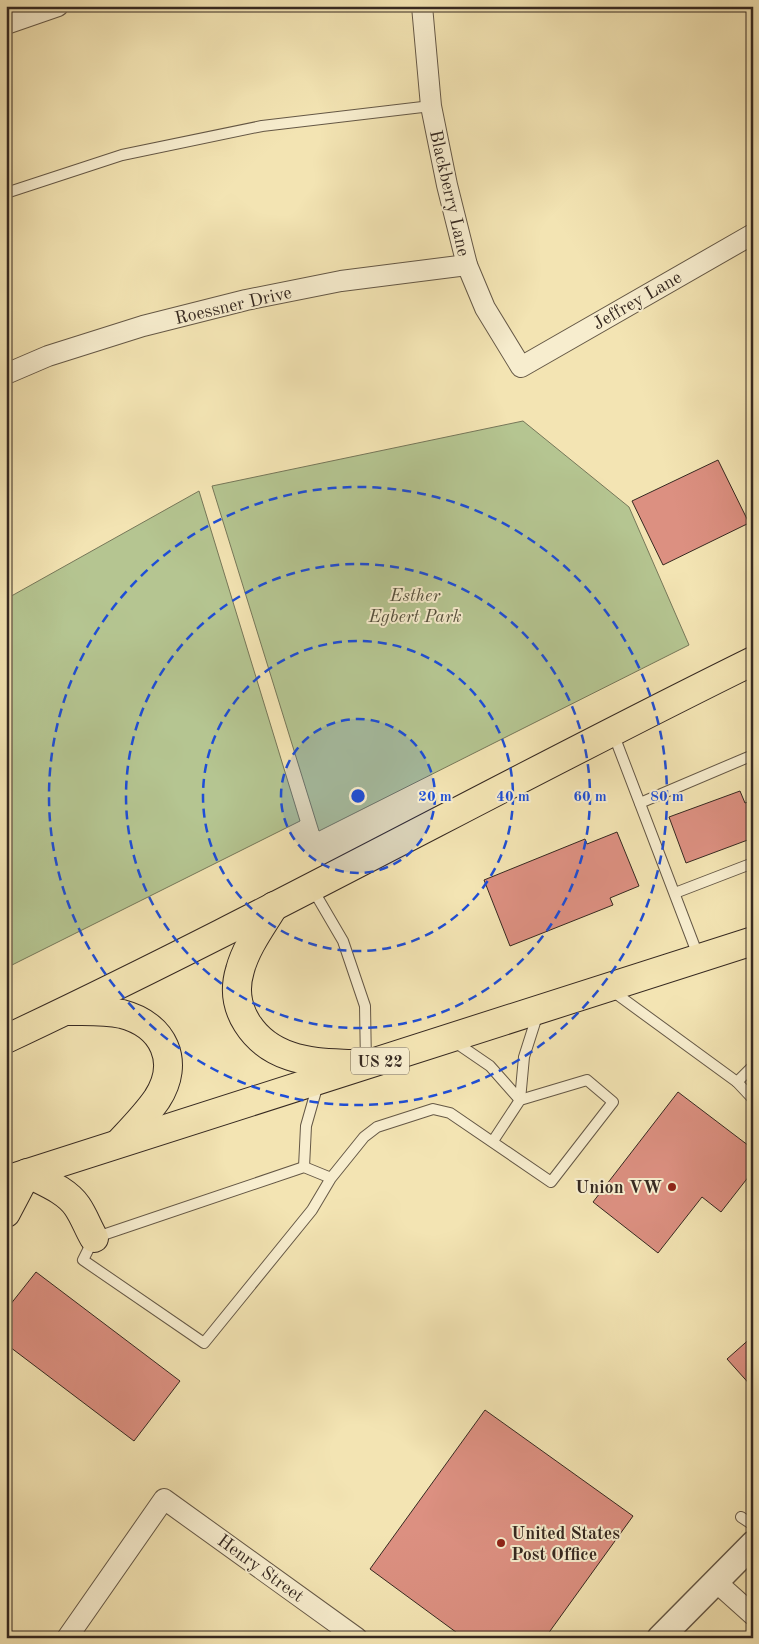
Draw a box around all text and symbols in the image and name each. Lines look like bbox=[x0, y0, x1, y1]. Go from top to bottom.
street label: Blackberry Lane bbox=[426, 128, 472, 258]
street label: Jeffrey Lane bbox=[590, 268, 685, 333]
street label: Roessner Drive bbox=[173, 284, 293, 328]
park label: Esther Egbert Park bbox=[368, 587, 462, 626]
centre of rings bbox=[349, 787, 367, 805]
text: 20 m bbox=[418, 790, 452, 805]
text: 40 m bbox=[496, 790, 530, 805]
text: 60 m bbox=[573, 790, 607, 805]
text: 80 m bbox=[650, 790, 684, 805]
road number: US 22 bbox=[351, 1048, 409, 1074]
place label: Union VW bbox=[575, 1179, 663, 1197]
marker: Union VW bbox=[666, 1181, 678, 1193]
place label: United States Post Office bbox=[511, 1525, 620, 1564]
street label: Henry Street bbox=[214, 1532, 307, 1606]
marker: United States Post Office bbox=[495, 1537, 507, 1549]

